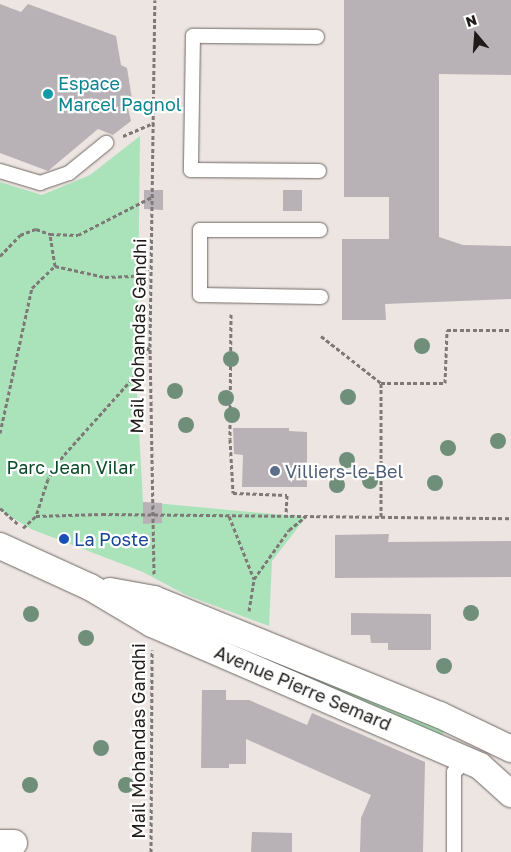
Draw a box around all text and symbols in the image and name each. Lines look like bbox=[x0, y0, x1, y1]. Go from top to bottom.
north arrow bbox=[451, 10, 501, 60]
text: N bbox=[464, 11, 479, 30]
place label: Espace Marcel Pagnol bbox=[58, 73, 181, 116]
marker: Espace Marcel Pagnol bbox=[42, 88, 54, 100]
street label: Mail Mohandas Gandhi bbox=[125, 238, 151, 434]
park label: Parc Jean Vilar bbox=[7, 456, 135, 478]
place label: Villiers-le-Bel bbox=[285, 460, 403, 482]
marker: Villiers-le-Bel bbox=[269, 465, 281, 477]
place label: La Poste bbox=[74, 528, 149, 550]
marker: La Poste bbox=[58, 533, 70, 545]
street label: Avenue Pierre Semard bbox=[211, 641, 395, 735]
street label: Mail Mohandas Gandhi bbox=[127, 643, 149, 839]

